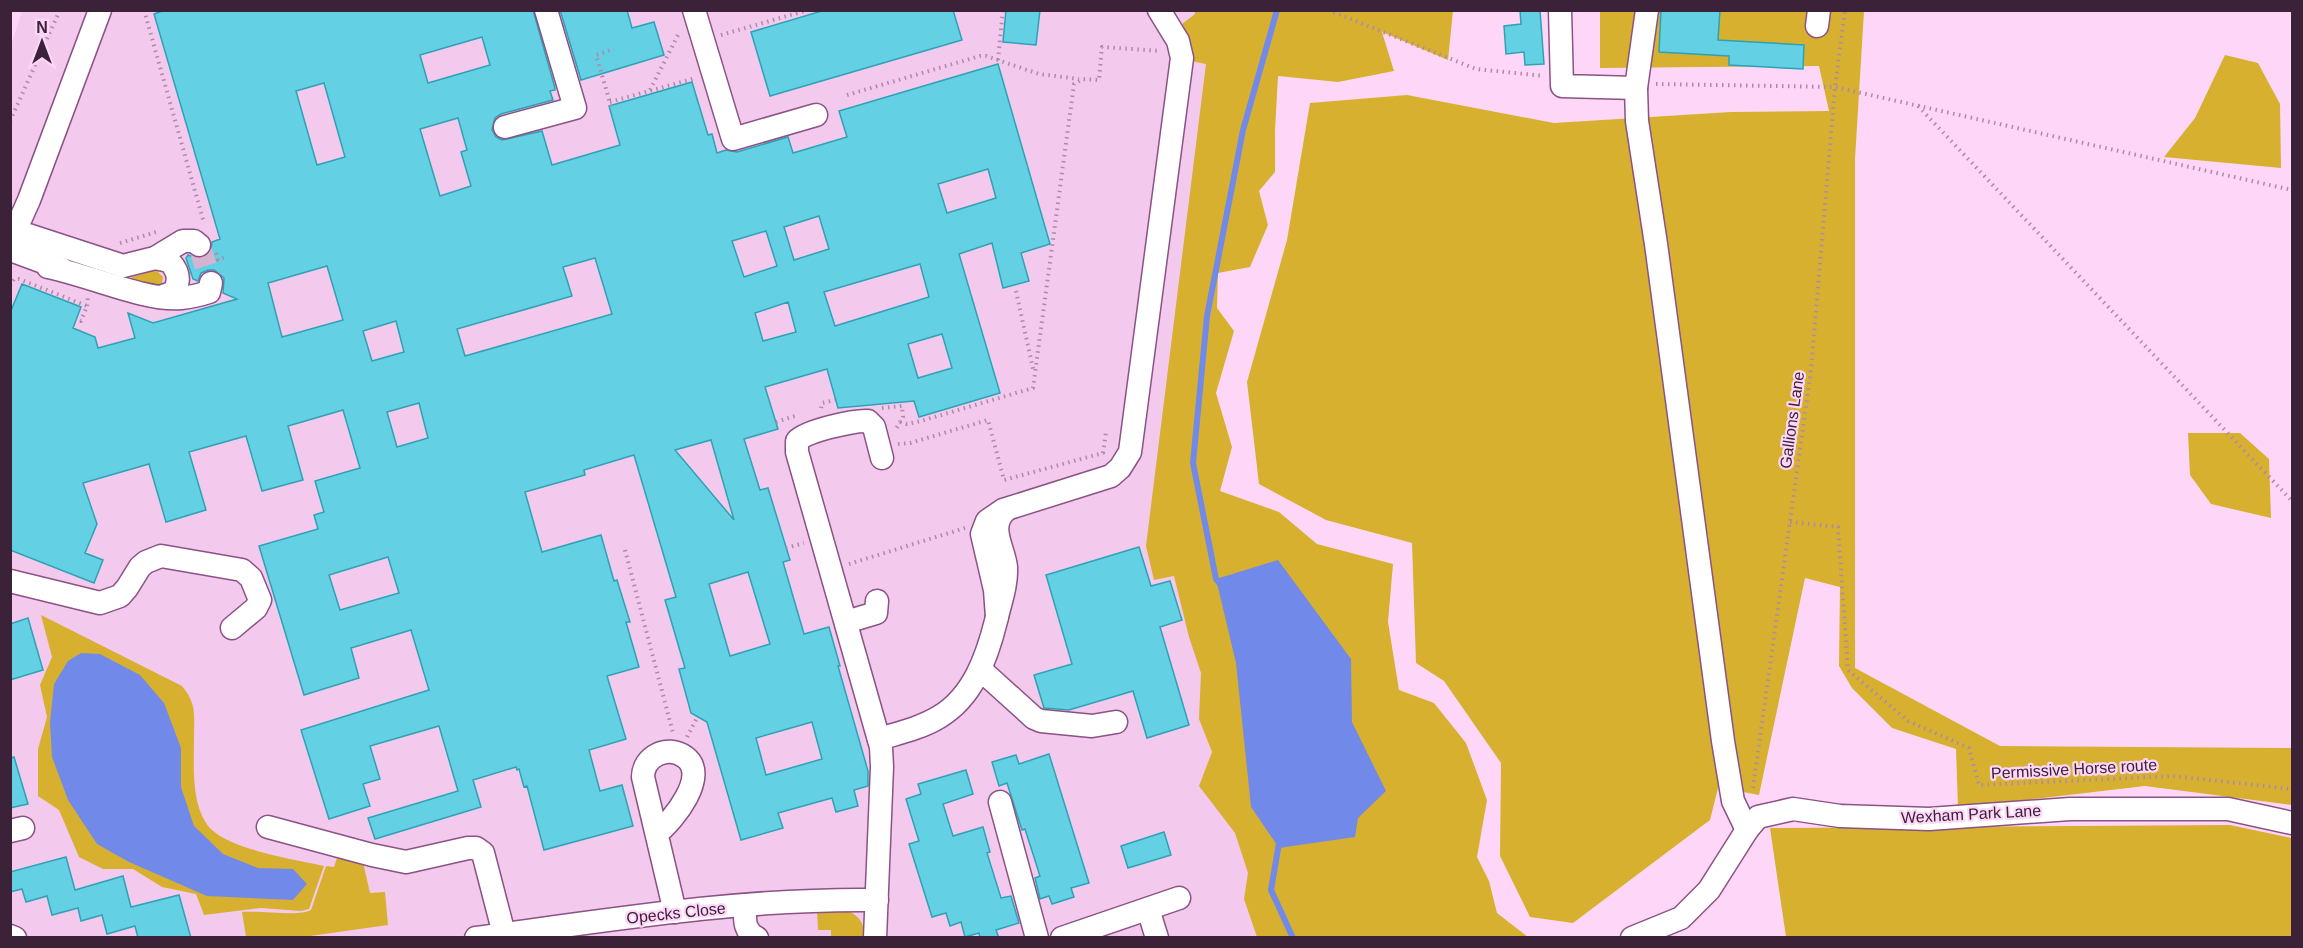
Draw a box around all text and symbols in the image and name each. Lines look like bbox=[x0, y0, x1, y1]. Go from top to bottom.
north arrow bbox=[12, 12, 72, 72]
text: N bbox=[36, 19, 48, 36]
street label: Gallions Lane bbox=[1777, 370, 1807, 470]
street label: Permissive Horse route bbox=[1991, 756, 2158, 782]
street label: Wexham Park Lane bbox=[1901, 802, 2042, 826]
street label: Opecks Close bbox=[626, 899, 727, 927]

